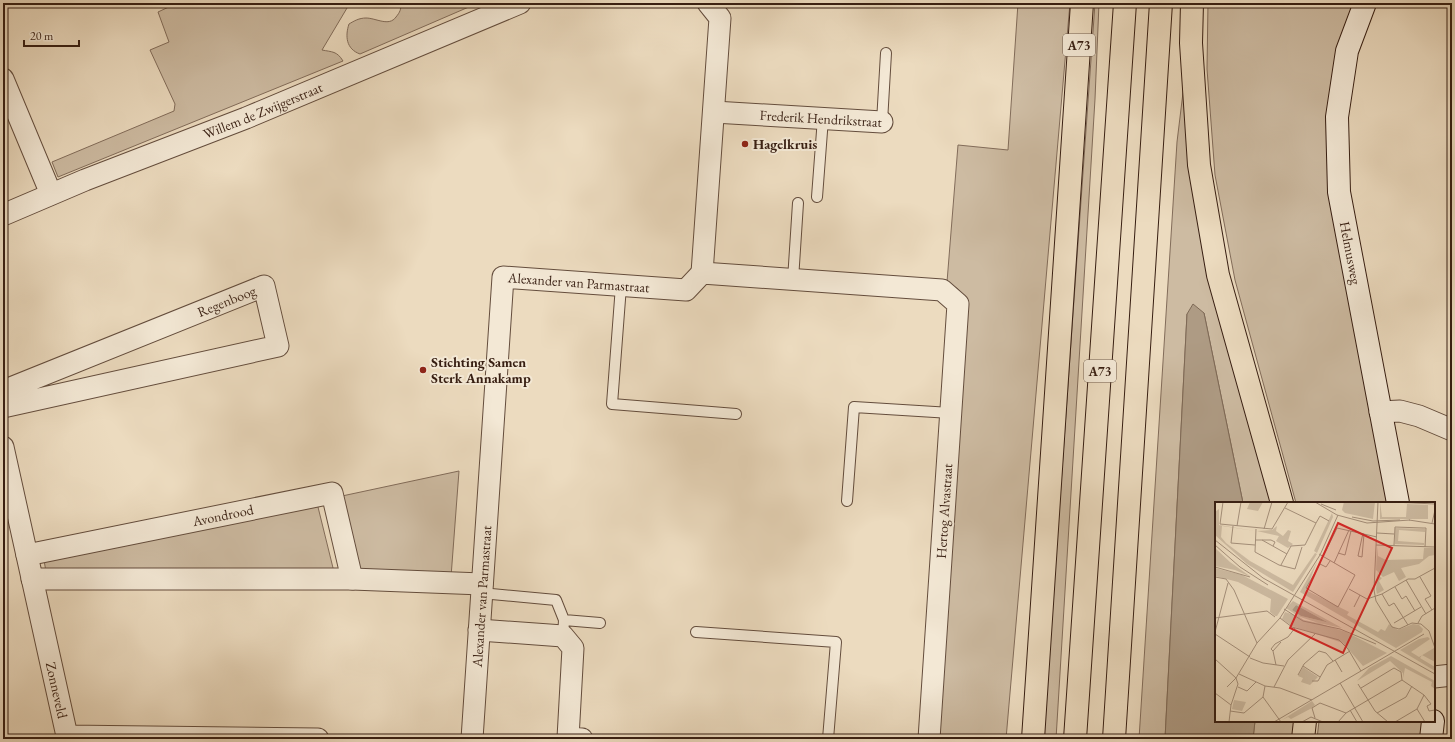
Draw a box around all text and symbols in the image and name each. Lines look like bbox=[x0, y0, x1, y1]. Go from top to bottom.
scale bar bbox=[24, 22, 79, 48]
text: 20 m bbox=[30, 28, 54, 44]
road number: A73 bbox=[1063, 34, 1095, 56]
street label: Willem de Zwijgerstraat bbox=[200, 78, 326, 143]
street label: Frederik Hendrikstraat bbox=[759, 106, 883, 131]
place label: Hagelkruis bbox=[753, 135, 817, 153]
marker: Hagelkruis bbox=[740, 139, 750, 149]
street label: Helmusweg bbox=[1336, 220, 1366, 287]
street label: Alexander van Parmastraat bbox=[506, 268, 651, 296]
street label: Regenboog bbox=[195, 281, 259, 321]
place label: Stichting Samen Sterk Annakamp bbox=[431, 353, 531, 387]
road number: A73 bbox=[1084, 360, 1116, 382]
marker: Stichting Samen Sterk Annakamp bbox=[418, 365, 428, 375]
street label: Hertog Alvastraat bbox=[932, 462, 956, 559]
street label: Avondrood bbox=[190, 500, 256, 530]
inset map bbox=[1215, 502, 1435, 722]
street label: Alexander van Parmastraat bbox=[468, 524, 495, 669]
street label: Zonneveld bbox=[42, 660, 72, 721]

